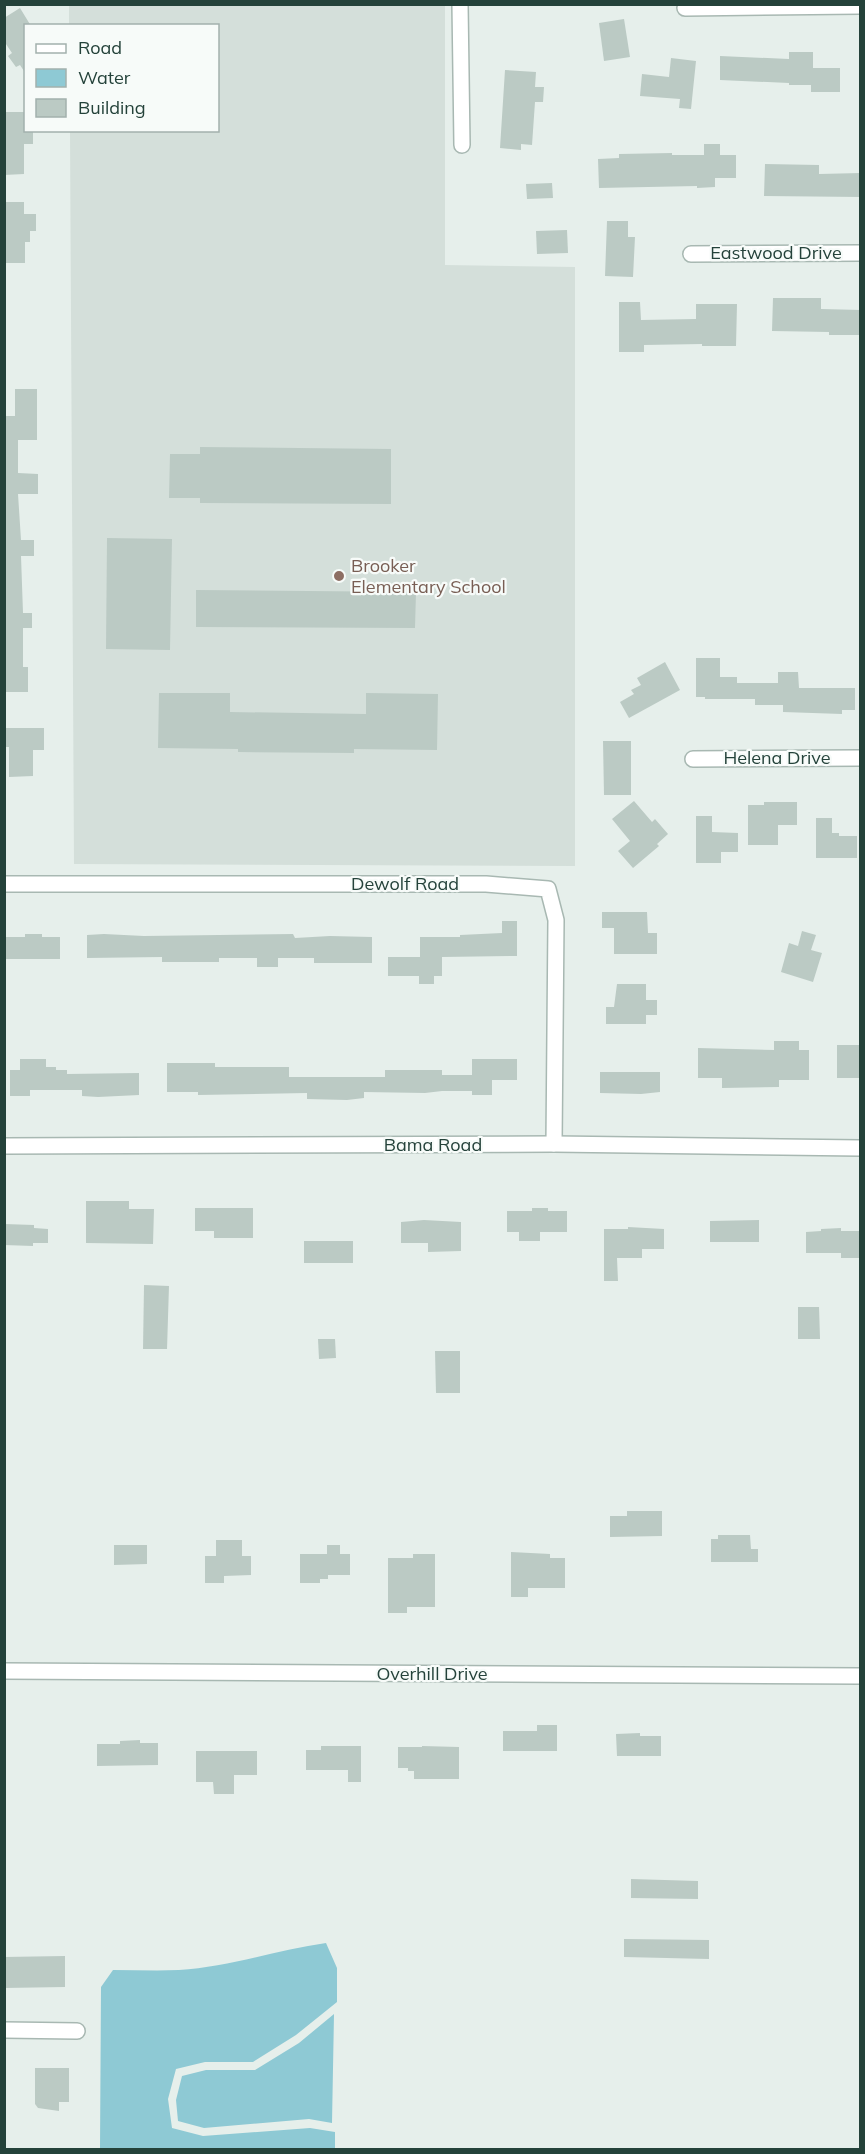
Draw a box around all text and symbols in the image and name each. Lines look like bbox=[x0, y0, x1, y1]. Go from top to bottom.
legend bbox=[24, 24, 219, 132]
text: Road bbox=[78, 36, 122, 59]
text: Water bbox=[78, 66, 131, 89]
text: Building bbox=[78, 96, 146, 119]
street label: Eastwood Drive bbox=[710, 241, 842, 264]
place label: Brooker Elementary School bbox=[351, 554, 506, 598]
marker: Brooker Elementary School bbox=[332, 569, 346, 583]
street label: Helena Drive bbox=[723, 746, 831, 769]
street label: Dewolf Road bbox=[351, 872, 459, 895]
street label: Bama Road bbox=[384, 1133, 482, 1156]
street label: Overhill Drive bbox=[376, 1662, 488, 1685]

